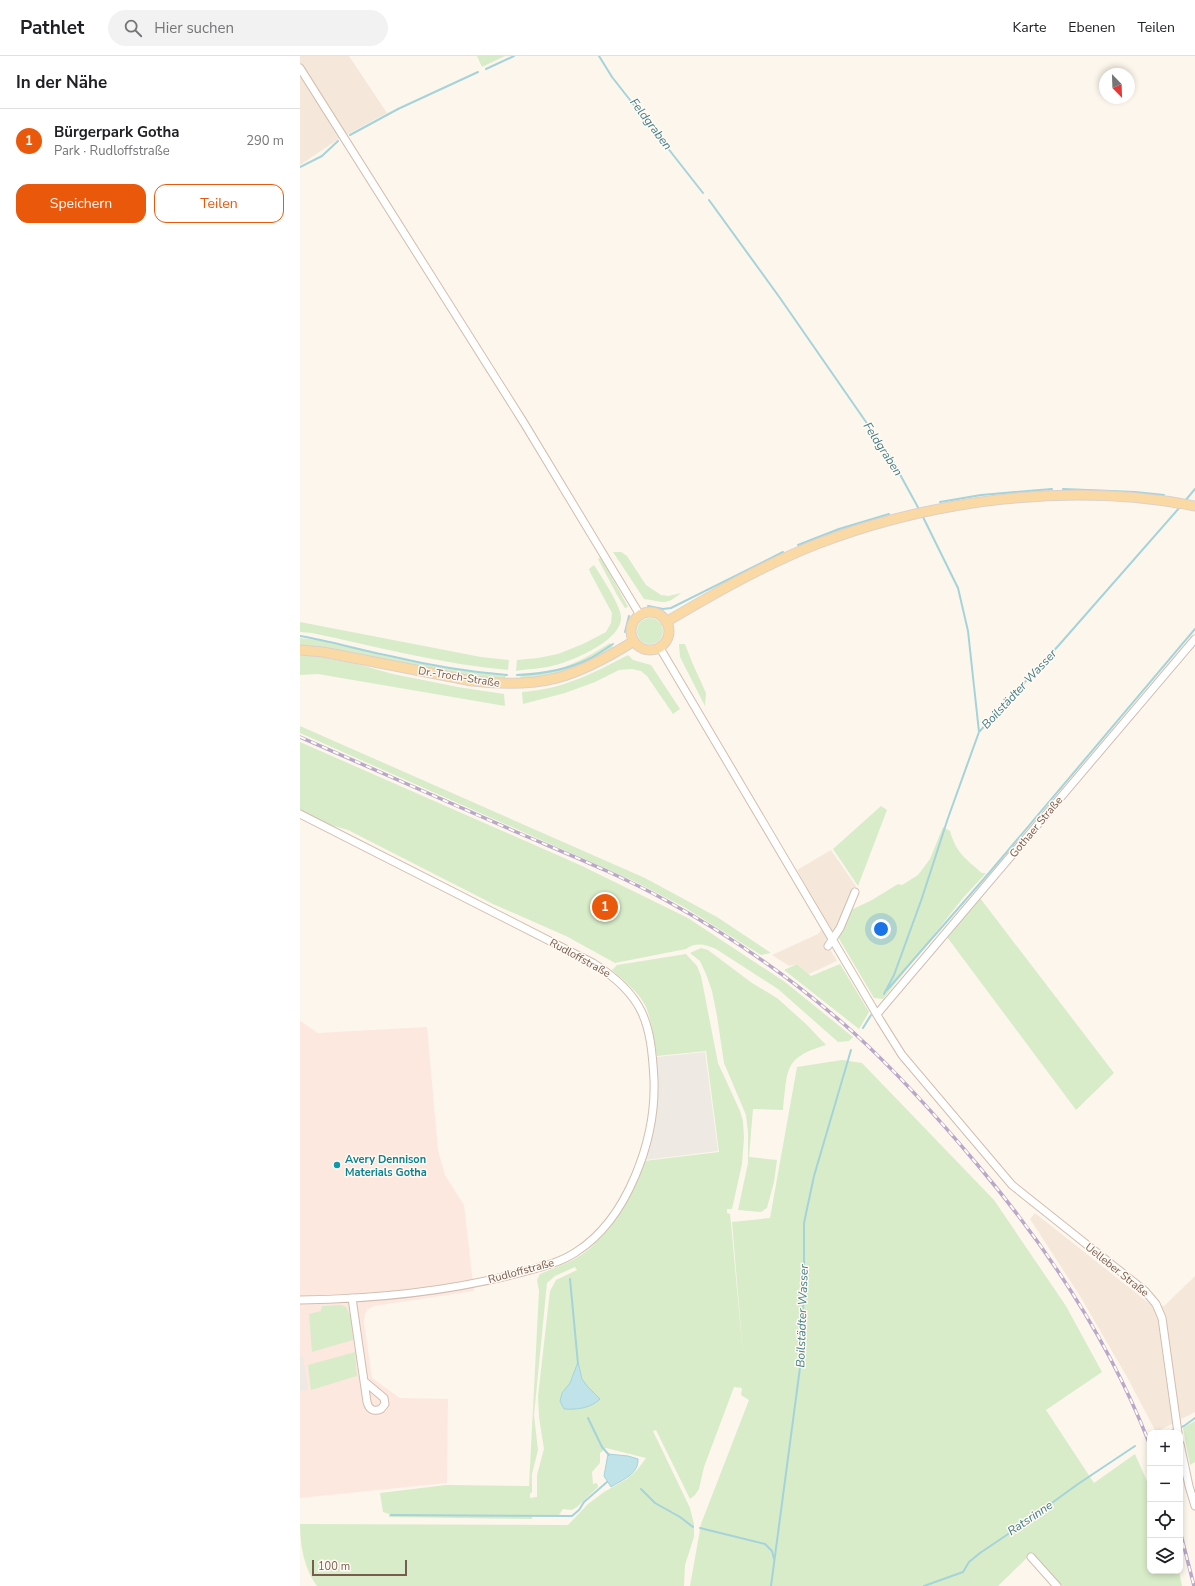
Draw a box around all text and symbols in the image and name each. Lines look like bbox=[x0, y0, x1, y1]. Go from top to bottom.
search box bbox=[108, 10, 388, 46]
text: Pathlet bbox=[20, 15, 84, 41]
icon: search bbox=[122, 17, 144, 39]
text: Hier suchen bbox=[154, 18, 234, 38]
text: Karte bbox=[1013, 18, 1046, 37]
text: Ebenen bbox=[1068, 18, 1115, 37]
text: Teilen bbox=[1137, 18, 1175, 37]
north arrow bbox=[1099, 68, 1135, 104]
text: In der Nähe bbox=[16, 71, 107, 94]
water label: Feldgraben bbox=[626, 95, 676, 153]
text: Bürgerpark Gotha bbox=[54, 122, 179, 142]
text: 1 bbox=[25, 132, 33, 150]
text: 290 m bbox=[246, 132, 284, 150]
text: Park · Rudloffstraße bbox=[54, 142, 170, 160]
button: Speichern bbox=[16, 184, 146, 223]
button: Teilen bbox=[154, 184, 284, 223]
water label: Feldgraben bbox=[860, 419, 906, 479]
water label: Boilstädter Wasser bbox=[978, 645, 1061, 732]
street label: Dr.-Troch-Straße bbox=[417, 663, 501, 691]
street label: Gothaer Straße bbox=[1006, 793, 1066, 861]
pin: 1 bbox=[592, 892, 618, 922]
your location bbox=[871, 919, 891, 939]
street label: Rudloffstraße bbox=[547, 935, 613, 981]
place label: Avery Dennison Materials Gotha bbox=[345, 1152, 427, 1180]
marker: Avery Dennison Materials Gotha bbox=[332, 1160, 342, 1170]
street label: Uelleber Straße bbox=[1082, 1240, 1152, 1301]
street label: Rudloffstraße bbox=[486, 1255, 556, 1287]
water label: Boilstädter Wasser bbox=[792, 1263, 812, 1368]
map controls bbox=[1147, 1430, 1183, 1574]
button: + bbox=[1147, 1430, 1183, 1466]
button: − bbox=[1147, 1466, 1183, 1502]
water label: Ratsrinne bbox=[1004, 1497, 1056, 1539]
button: locate bbox=[1147, 1502, 1183, 1538]
button: layers bbox=[1147, 1538, 1183, 1574]
scale bar bbox=[312, 1558, 407, 1577]
text: 100 m bbox=[318, 1559, 350, 1574]

